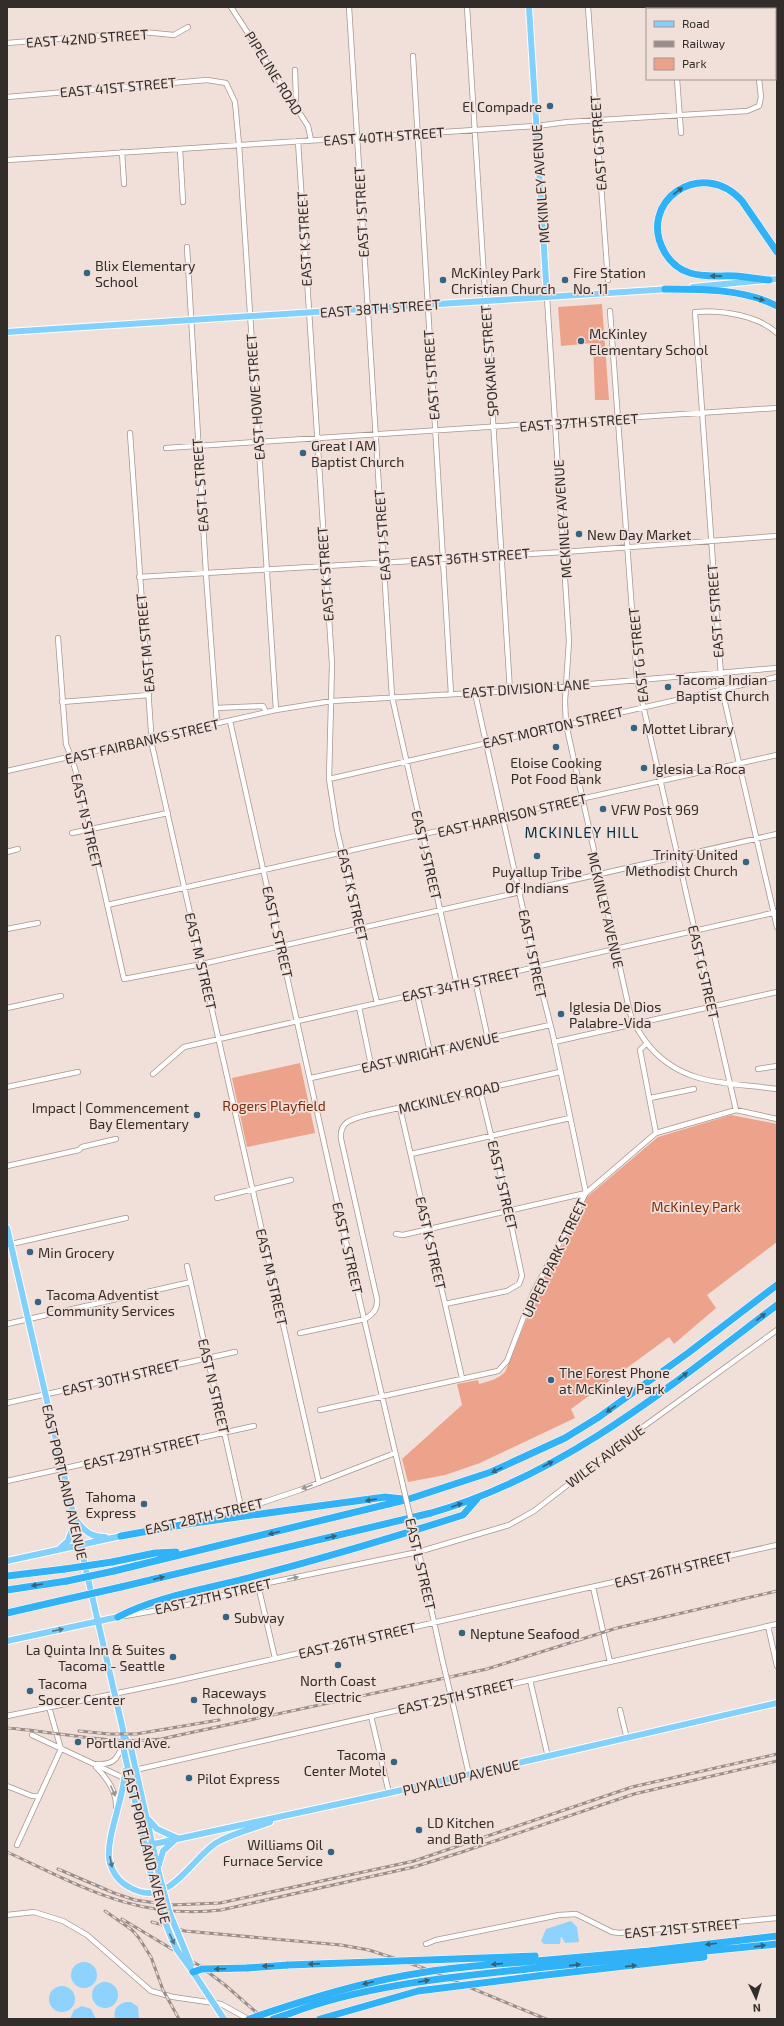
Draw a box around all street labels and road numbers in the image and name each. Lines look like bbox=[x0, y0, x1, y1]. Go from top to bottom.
street label: EAST 42ND STREET bbox=[25, 25, 149, 51]
street label: PIPELINE ROAD bbox=[241, 28, 307, 118]
street label: EAST 41ST STREET bbox=[59, 73, 177, 101]
street label: EAST G STREET bbox=[586, 95, 610, 191]
street label: EAST 40TH STREET bbox=[323, 123, 445, 149]
street label: MCKINLEY AVENUE bbox=[527, 124, 553, 244]
street label: EAST J STREET bbox=[350, 166, 372, 258]
street label: EAST K STREET bbox=[293, 191, 315, 287]
street label: EAST 38TH STREET bbox=[319, 295, 441, 321]
street label: SPOKANE STREET bbox=[477, 305, 501, 417]
street label: EAST I STREET bbox=[419, 329, 443, 421]
street label: EAST HOWE STREET bbox=[242, 333, 268, 461]
street label: EAST 37TH STREET bbox=[519, 409, 639, 435]
street label: EAST L STREET bbox=[188, 438, 212, 532]
street label: MCKINLEY AVENUE bbox=[549, 459, 575, 579]
street label: EAST J STREET bbox=[370, 489, 394, 581]
street label: EAST K STREET bbox=[313, 526, 337, 622]
street label: EAST 36TH STREET bbox=[409, 544, 531, 570]
street label: EAST F STREET bbox=[703, 563, 727, 659]
street label: EAST M STREET bbox=[132, 593, 158, 693]
street label: EAST G STREET bbox=[625, 607, 651, 703]
street label: EAST DIVISION LANE bbox=[462, 675, 591, 701]
street label: EAST MORTON STREET bbox=[481, 702, 625, 752]
street label: EAST FAIRBANKS STREET bbox=[63, 715, 221, 767]
street label: EAST N STREET bbox=[68, 772, 106, 870]
street label: EAST HARRISON STREET bbox=[436, 790, 588, 840]
street label: EAST J STREET bbox=[408, 809, 446, 901]
street label: EAST K STREET bbox=[334, 847, 372, 943]
street label: MCKINLEY AVENUE bbox=[584, 850, 628, 970]
street label: EAST L STREET bbox=[259, 884, 297, 980]
street label: EAST I STREET bbox=[515, 908, 551, 1000]
street label: EAST M STREET bbox=[182, 911, 220, 1011]
street label: EAST G STREET bbox=[685, 923, 723, 1021]
street label: EAST 34TH STREET bbox=[400, 963, 522, 1005]
street label: EAST WRIGHT AVENUE bbox=[359, 1028, 501, 1076]
street label: MCKINLEY ROAD bbox=[397, 1077, 501, 1117]
street label: EAST J STREET bbox=[484, 1139, 522, 1231]
street label: EAST K STREET bbox=[412, 1195, 450, 1291]
street label: UPPER PARK STREET bbox=[518, 1196, 590, 1320]
street label: EAST L STREET bbox=[329, 1200, 367, 1296]
street label: EAST M STREET bbox=[253, 1227, 291, 1327]
street label: EAST N STREET bbox=[195, 1337, 233, 1435]
street label: EAST 30TH STREET bbox=[60, 1355, 182, 1399]
street label: EAST PORTLAND AVENUE bbox=[39, 1403, 91, 1562]
street label: WILEY AVENUE bbox=[562, 1421, 648, 1491]
street label: EAST 29TH STREET bbox=[81, 1429, 203, 1473]
street label: EAST 28TH STREET bbox=[143, 1494, 265, 1538]
street label: EAST L STREET bbox=[402, 1516, 440, 1612]
street label: EAST 26TH STREET bbox=[612, 1547, 734, 1591]
street label: EAST 27TH STREET bbox=[153, 1574, 273, 1618]
street label: EAST 26TH STREET bbox=[296, 1618, 418, 1662]
street label: EAST 25TH STREET bbox=[396, 1674, 516, 1718]
street label: PUYALLUP AVENUE bbox=[401, 1755, 521, 1799]
street label: EAST PORTLAND AVENUE bbox=[120, 1767, 175, 1925]
street label: EAST 21ST STREET bbox=[623, 1914, 741, 1942]

